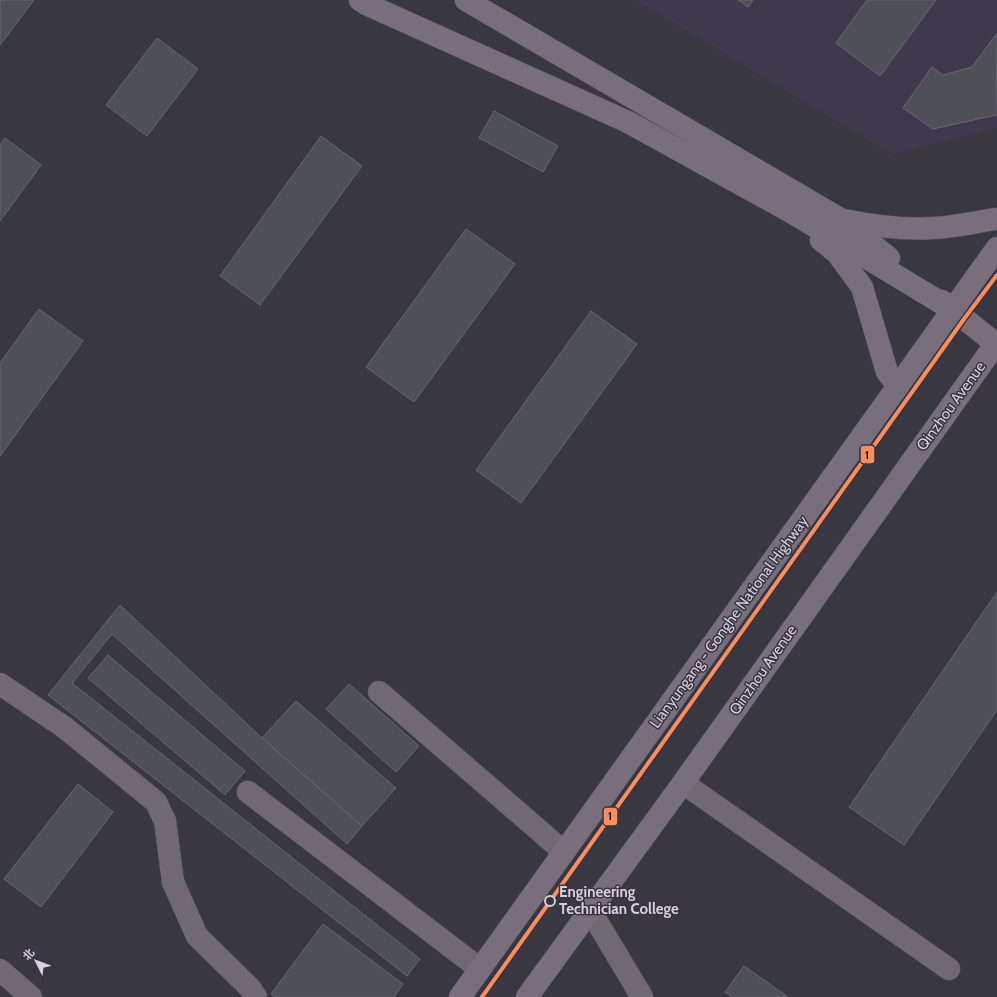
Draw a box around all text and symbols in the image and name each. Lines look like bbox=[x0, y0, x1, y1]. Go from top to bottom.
street label: Qinzhou Avenue bbox=[913, 358, 989, 454]
line badge: 1 bbox=[860, 445, 875, 464]
text: 1 bbox=[865, 448, 869, 462]
street label: Lianyungang - Gonghe National Highway bbox=[646, 512, 812, 732]
street label: Qinzhou Avenue bbox=[725, 621, 801, 718]
line badge: 1 bbox=[603, 807, 618, 826]
text: 1 bbox=[608, 809, 612, 823]
place label: Engineering Technician College bbox=[559, 883, 679, 918]
marker: Engineering Technician College bbox=[544, 895, 556, 907]
north arrow bbox=[16, 941, 56, 981]
text: 北 bbox=[20, 946, 37, 963]

